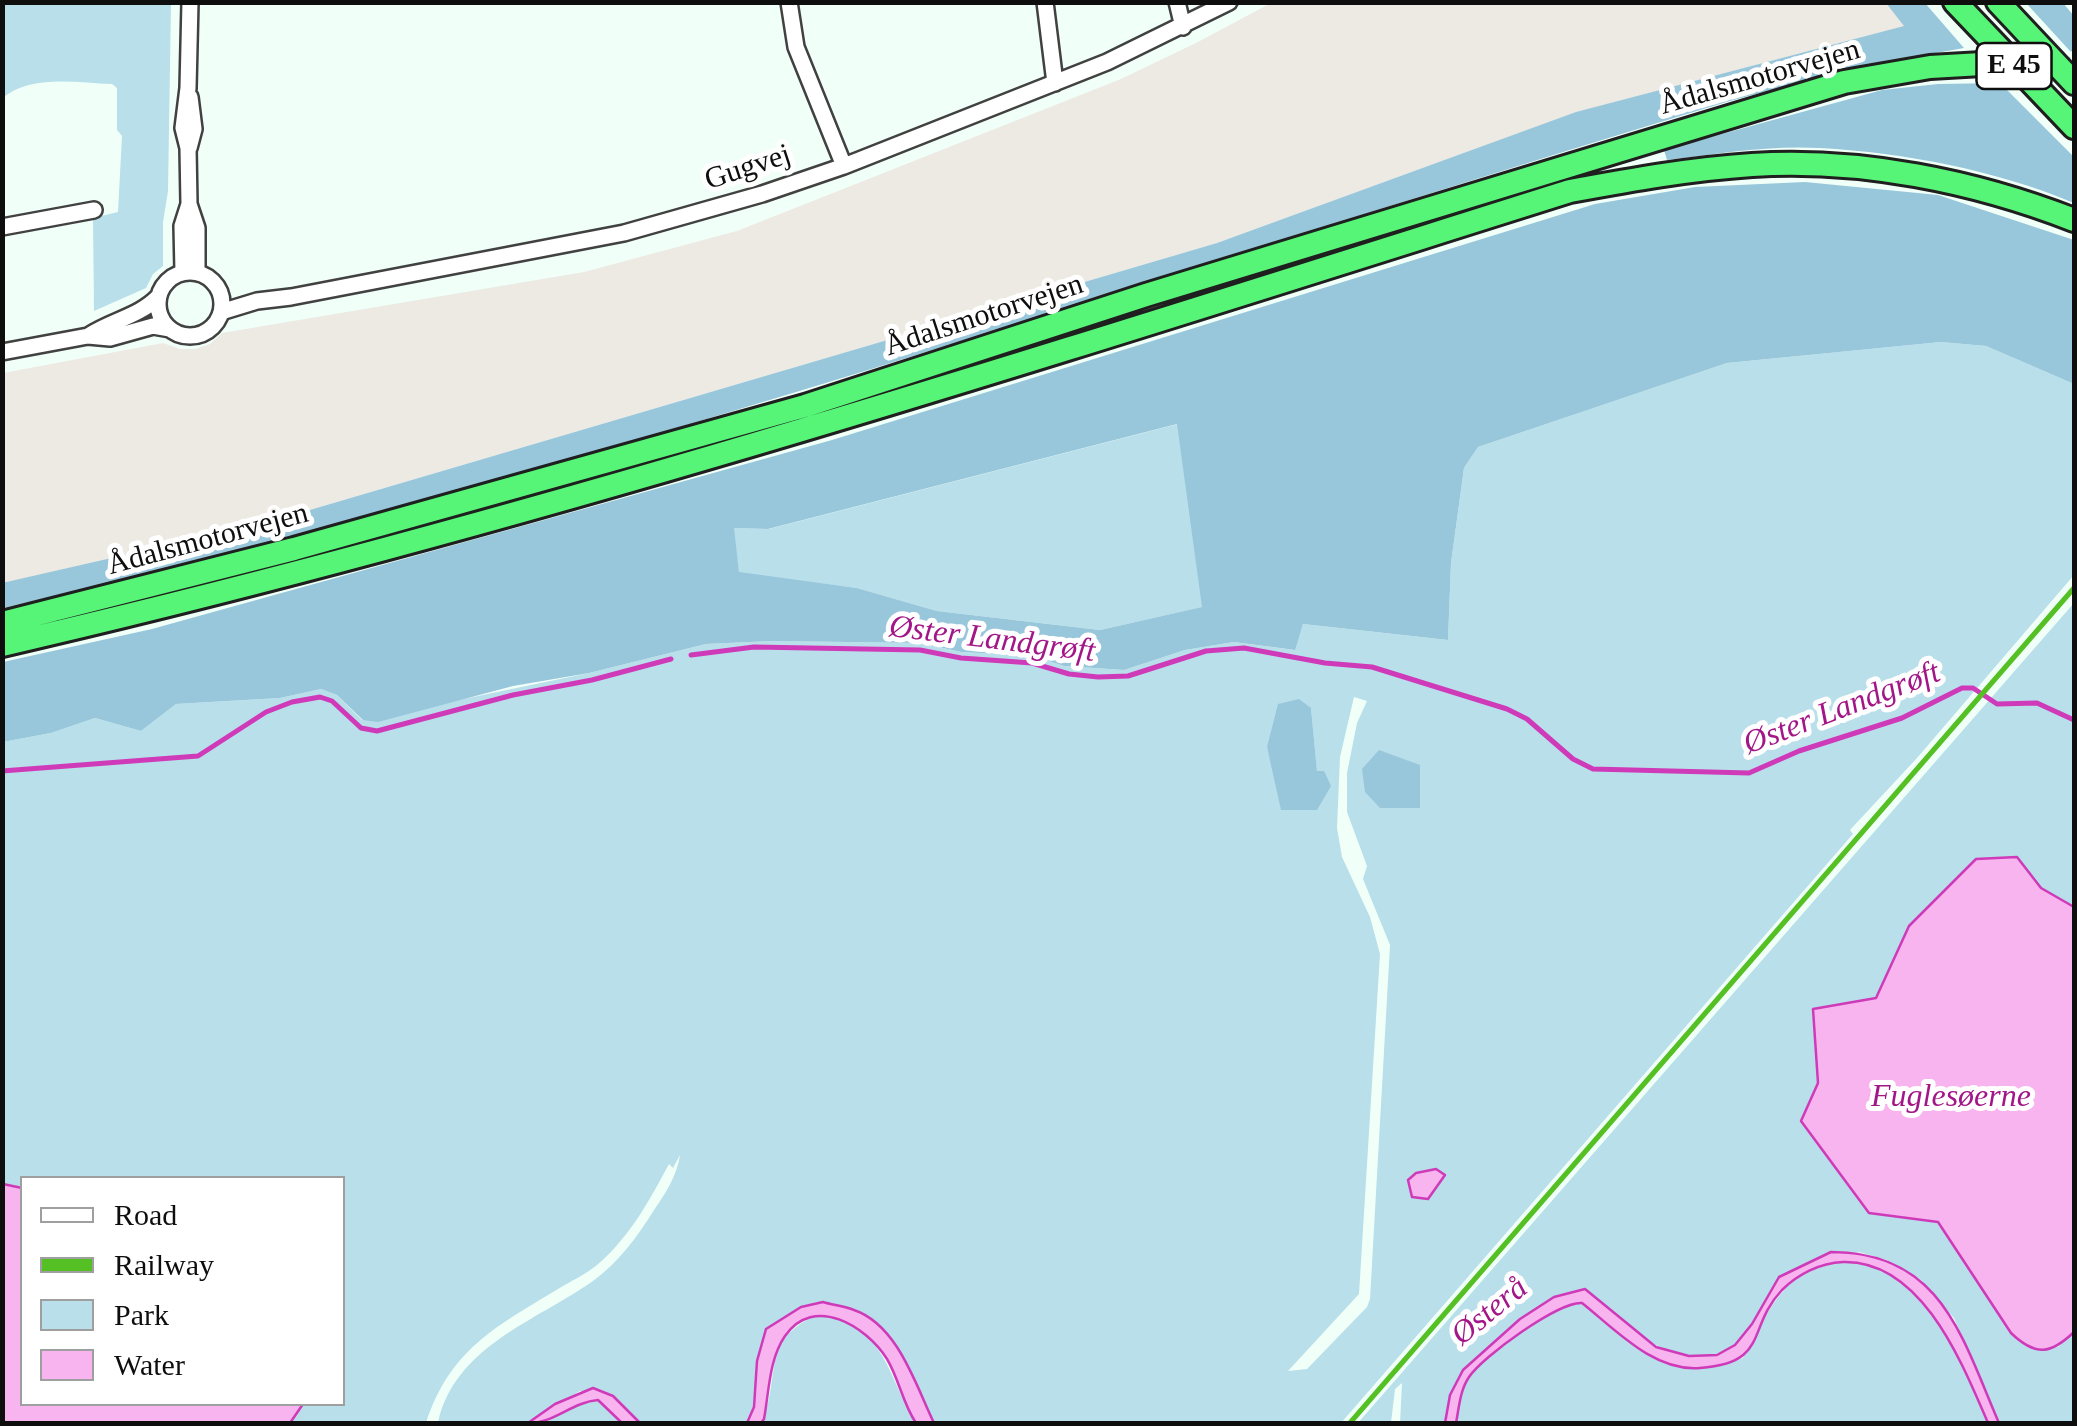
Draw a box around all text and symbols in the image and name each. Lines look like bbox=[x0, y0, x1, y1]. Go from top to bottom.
street label: Ådalsmotorvejen bbox=[1656, 32, 1864, 124]
road number: E 45 bbox=[1976, 43, 2052, 89]
street label: Gugvej bbox=[700, 137, 796, 199]
street label: Ådalsmotorvejen bbox=[880, 267, 1088, 365]
street label: Ådalsmotorvejen bbox=[104, 496, 312, 584]
water label: Øster Landgrøft bbox=[887, 608, 1097, 672]
water label: Øster Landgrøft bbox=[1738, 654, 1946, 764]
water label: Fuglesøerne bbox=[1871, 1079, 2031, 1117]
legend bbox=[20, 1176, 345, 1406]
text: Road bbox=[114, 1198, 177, 1231]
text: Railway bbox=[114, 1248, 214, 1281]
water label: Østerå bbox=[1444, 1270, 1536, 1354]
text: Park bbox=[114, 1298, 169, 1331]
text: Water bbox=[114, 1348, 185, 1381]

